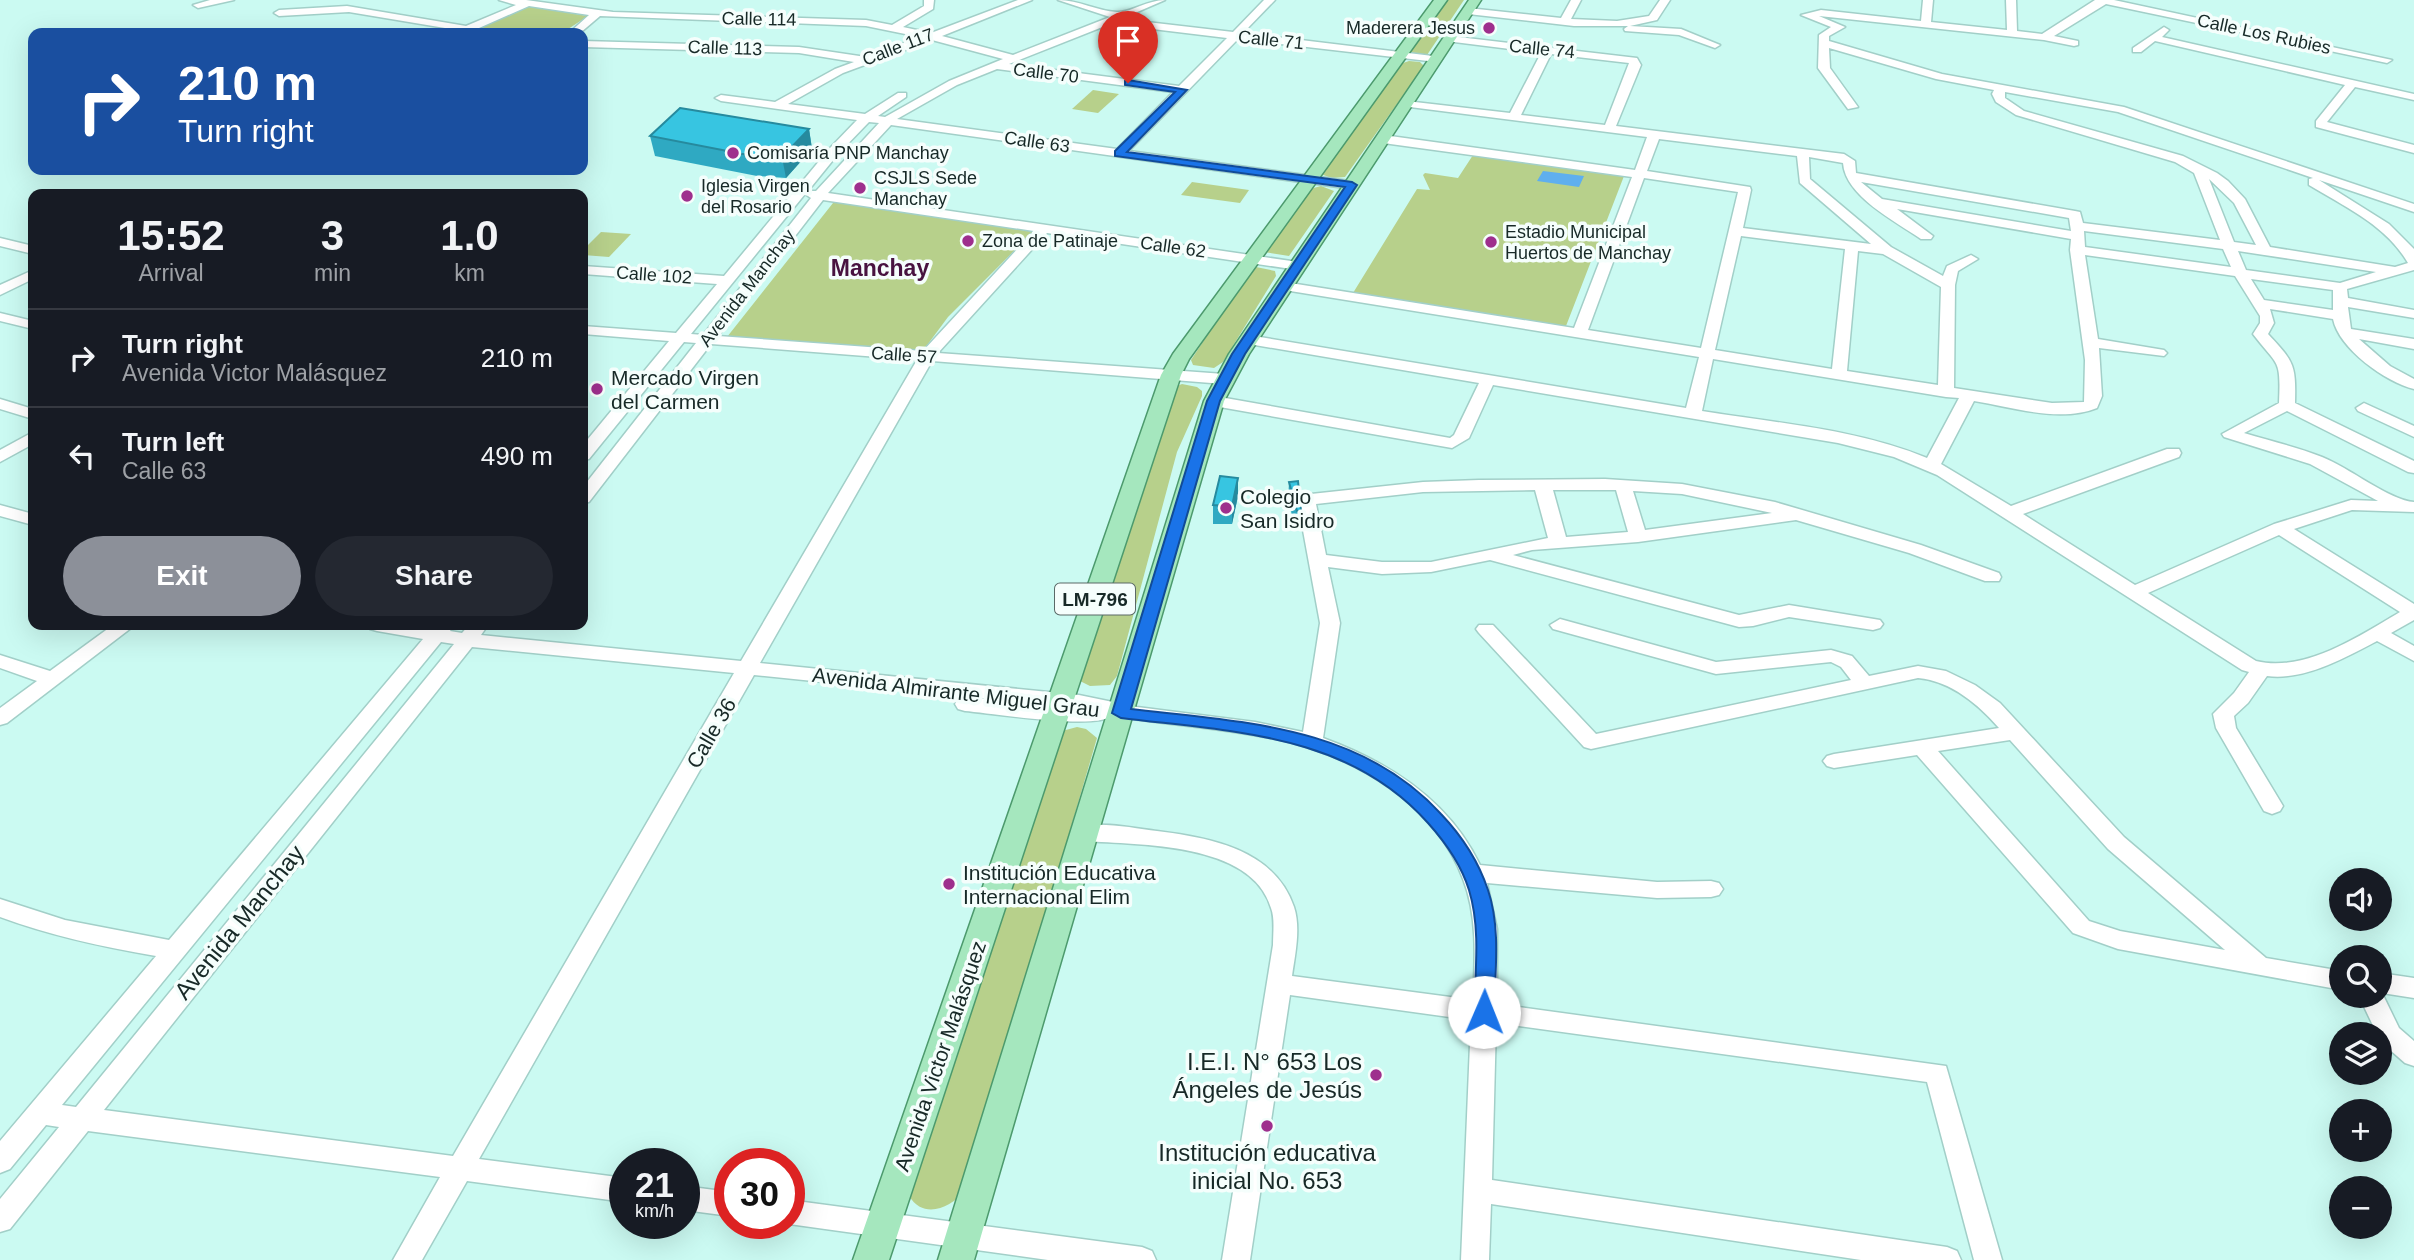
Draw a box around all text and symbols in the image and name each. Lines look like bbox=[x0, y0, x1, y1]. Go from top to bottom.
street label: Calle 114 bbox=[721, 8, 797, 30]
street label: Calle Los Rubies bbox=[2195, 10, 2333, 58]
pin bbox=[1098, 11, 1158, 83]
place label: Maderera Jesus bbox=[1346, 18, 1475, 38]
marker: Maderera Jesus bbox=[1481, 20, 1497, 36]
icon: arrive bbox=[1109, 22, 1147, 60]
street label: Calle 117 bbox=[860, 24, 936, 70]
street label: Calle 71 bbox=[1237, 27, 1305, 53]
street label: Calle 74 bbox=[1508, 36, 1576, 62]
street label: Calle 113 bbox=[687, 37, 763, 59]
icon: right bbox=[63, 56, 154, 147]
text: 210 m bbox=[178, 56, 317, 110]
street label: Calle 70 bbox=[1012, 59, 1080, 87]
text: Turn right bbox=[178, 113, 314, 149]
street label: Calle 63 bbox=[1003, 128, 1071, 156]
place label: Comisaría PNP Manchay bbox=[747, 143, 949, 163]
marker: Comisaría PNP Manchay bbox=[725, 145, 741, 161]
place label: CSJLS Sede Manchay bbox=[874, 168, 977, 209]
place label: Iglesia Virgen del Rosario bbox=[701, 176, 810, 217]
marker: CSJLS Sede Manchay bbox=[852, 180, 868, 196]
marker: Iglesia Virgen del Rosario bbox=[679, 188, 695, 204]
text: 15:52 bbox=[117, 212, 225, 259]
text: 3 bbox=[321, 212, 344, 259]
text: 1.0 bbox=[440, 212, 499, 259]
place label: Estadio Municipal Huertos de Manchay bbox=[1505, 222, 1671, 263]
street label: Avenida Manchay bbox=[695, 226, 799, 350]
place label: Zona de Patinaje bbox=[982, 231, 1118, 251]
marker: Zona de Patinaje bbox=[960, 233, 976, 249]
street label: Calle 62 bbox=[1139, 233, 1207, 261]
marker: Estadio Municipal Huertos de Manchay bbox=[1483, 234, 1499, 250]
district label: Manchay bbox=[831, 255, 929, 281]
text: Arrival bbox=[138, 260, 204, 286]
text: min bbox=[314, 260, 351, 286]
text: km bbox=[454, 260, 485, 286]
street label: Calle 102 bbox=[615, 262, 693, 288]
text: Turn right bbox=[122, 329, 243, 359]
icon: right bbox=[63, 339, 101, 377]
text: 210 m bbox=[481, 343, 553, 373]
street label: Calle 57 bbox=[870, 343, 938, 367]
text: Avenida Victor Malásquez bbox=[122, 360, 387, 386]
place label: Mercado Virgen del Carmen bbox=[611, 366, 759, 413]
marker: Mercado Virgen del Carmen bbox=[589, 381, 605, 397]
text: Turn left bbox=[122, 427, 224, 457]
icon: left bbox=[63, 437, 101, 475]
text: 490 m bbox=[481, 441, 553, 471]
text: Calle 63 bbox=[122, 458, 206, 484]
place label: Colegio San Isidro bbox=[1240, 485, 1335, 532]
marker: Colegio San Isidro bbox=[1218, 500, 1234, 516]
button: Exit bbox=[63, 536, 301, 616]
button: Share bbox=[315, 536, 553, 616]
road number: LM-796 bbox=[1055, 584, 1135, 614]
street label: Avenida Almirante Miguel Grau bbox=[811, 663, 1101, 721]
street label: Calle 36 bbox=[682, 694, 740, 772]
street label: Avenida Manchay bbox=[169, 840, 309, 1004]
place label: Institución Educativa Internacional Elim bbox=[963, 861, 1156, 908]
map controls bbox=[2329, 868, 2392, 1239]
button: sound bbox=[2329, 868, 2392, 931]
marker: Institución Educativa Internacional Elim bbox=[941, 876, 957, 892]
street label: Avenida Victor Malásquez bbox=[890, 938, 990, 1174]
button: search bbox=[2329, 945, 2392, 1008]
position arrow bbox=[1447, 975, 1521, 1049]
button: layers bbox=[2329, 1022, 2392, 1085]
place label: I.E.I. N° 653 Los Ángeles de Jesús bbox=[1173, 1048, 1362, 1103]
marker: I.E.I. N° 653 Los Ángeles de Jesús bbox=[1368, 1067, 1384, 1083]
button: + bbox=[2329, 1099, 2392, 1162]
marker: Institución educativa inicial No. 653 bbox=[1259, 1118, 1275, 1134]
place label: Institución educativa inicial No. 653 bbox=[1158, 1139, 1376, 1194]
speed limit sign: 30 bbox=[714, 1148, 805, 1239]
text: 21 bbox=[635, 1165, 674, 1204]
button: − bbox=[2329, 1176, 2392, 1239]
text: km/h bbox=[635, 1201, 674, 1221]

